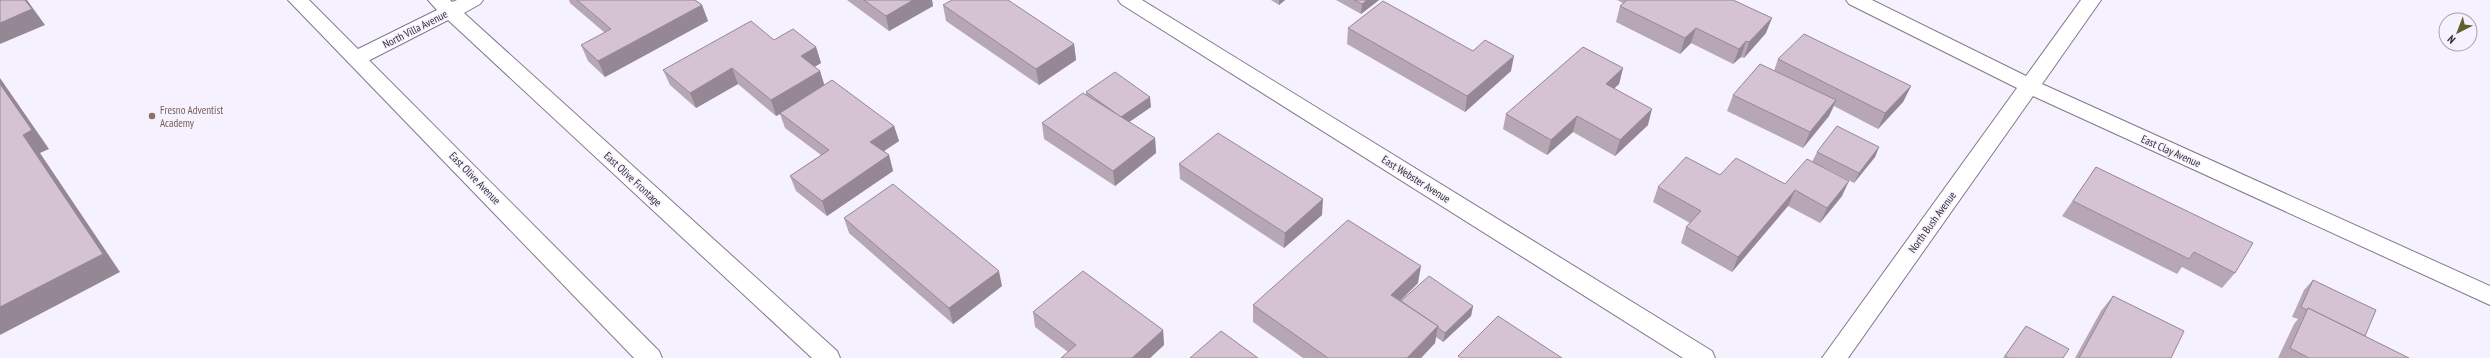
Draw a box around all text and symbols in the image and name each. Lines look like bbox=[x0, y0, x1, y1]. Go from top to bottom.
street label: North Villa Avenue bbox=[380, 6, 450, 51]
north arrow bbox=[2438, 12, 2478, 52]
text: N bbox=[2444, 32, 2458, 47]
place label: Fresno Adventist Academy bbox=[160, 103, 223, 130]
marker: Fresno Adventist Academy bbox=[147, 111, 157, 121]
street label: East Clay Avenue bbox=[2139, 132, 2203, 171]
street label: East Olive Avenue bbox=[446, 149, 504, 208]
street label: East Olive Frontage bbox=[601, 149, 665, 210]
street label: East Webster Avenue bbox=[1379, 152, 1453, 206]
street label: North Bush Avenue bbox=[1905, 188, 1959, 255]

